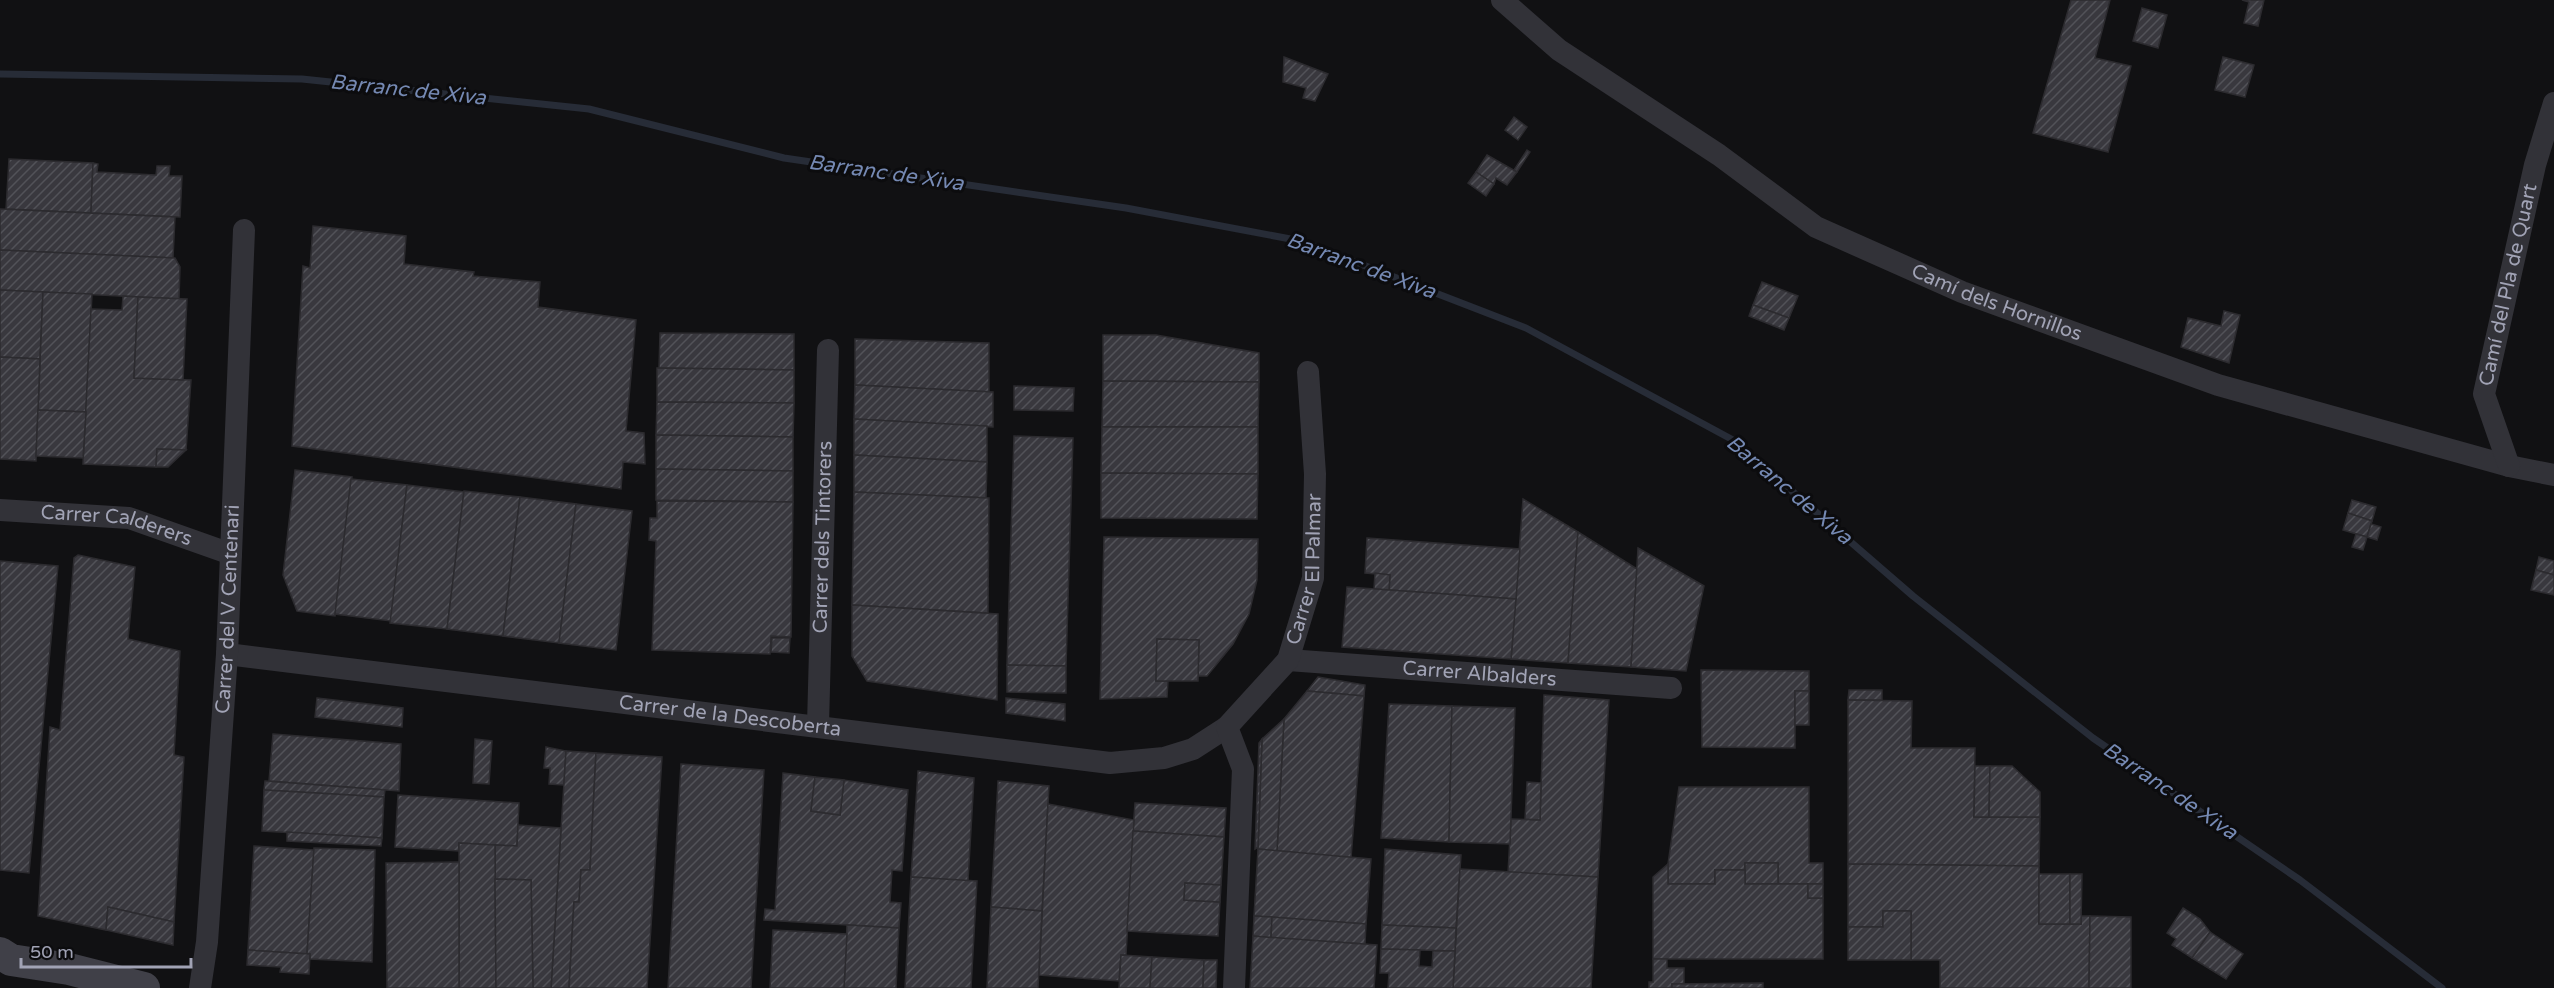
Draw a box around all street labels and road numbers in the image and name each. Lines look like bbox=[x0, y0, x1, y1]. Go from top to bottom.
street label: Camí del Pla de Quart bbox=[2474, 181, 2543, 388]
street label: Camí dels Hornillos bbox=[1907, 259, 2085, 347]
street label: Carrer dels Tintorers bbox=[808, 440, 838, 634]
street label: Carrer El Palmar bbox=[1281, 493, 1327, 648]
street label: Carrer Calderers bbox=[40, 501, 195, 551]
street label: Carrer del V Centenari bbox=[211, 504, 245, 715]
street label: Carrer Albalders bbox=[1402, 656, 1557, 692]
street label: Carrer de la Descoberta bbox=[618, 690, 843, 742]

